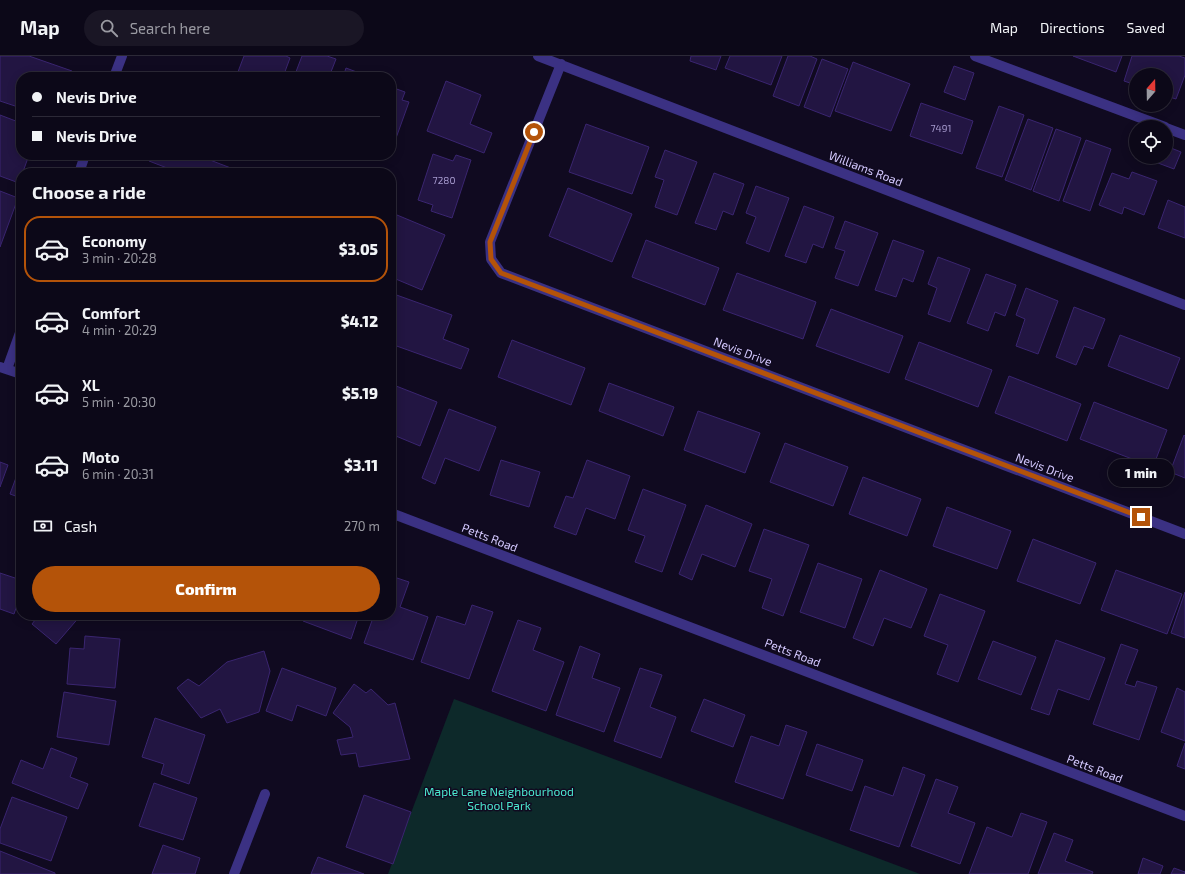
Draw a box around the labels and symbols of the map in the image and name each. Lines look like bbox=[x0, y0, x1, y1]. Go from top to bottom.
north arrow bbox=[1129, 68, 1173, 112]
house number: 7491 bbox=[931, 122, 951, 134]
route start bbox=[525, 123, 543, 141]
street label: Williams Road bbox=[827, 147, 905, 189]
house number: 7280 bbox=[433, 174, 455, 186]
street label: Nevis Drive bbox=[712, 333, 774, 369]
street label: Nevis Drive bbox=[1014, 449, 1076, 485]
callout: 1 min bbox=[1108, 459, 1174, 487]
route end bbox=[1132, 508, 1150, 526]
street label: Petts Road bbox=[460, 520, 520, 554]
street label: Petts Road bbox=[763, 635, 823, 669]
street label: Petts Road bbox=[1065, 751, 1125, 785]
park label: Maple Lane Neighbourhood School Park bbox=[424, 784, 574, 812]

